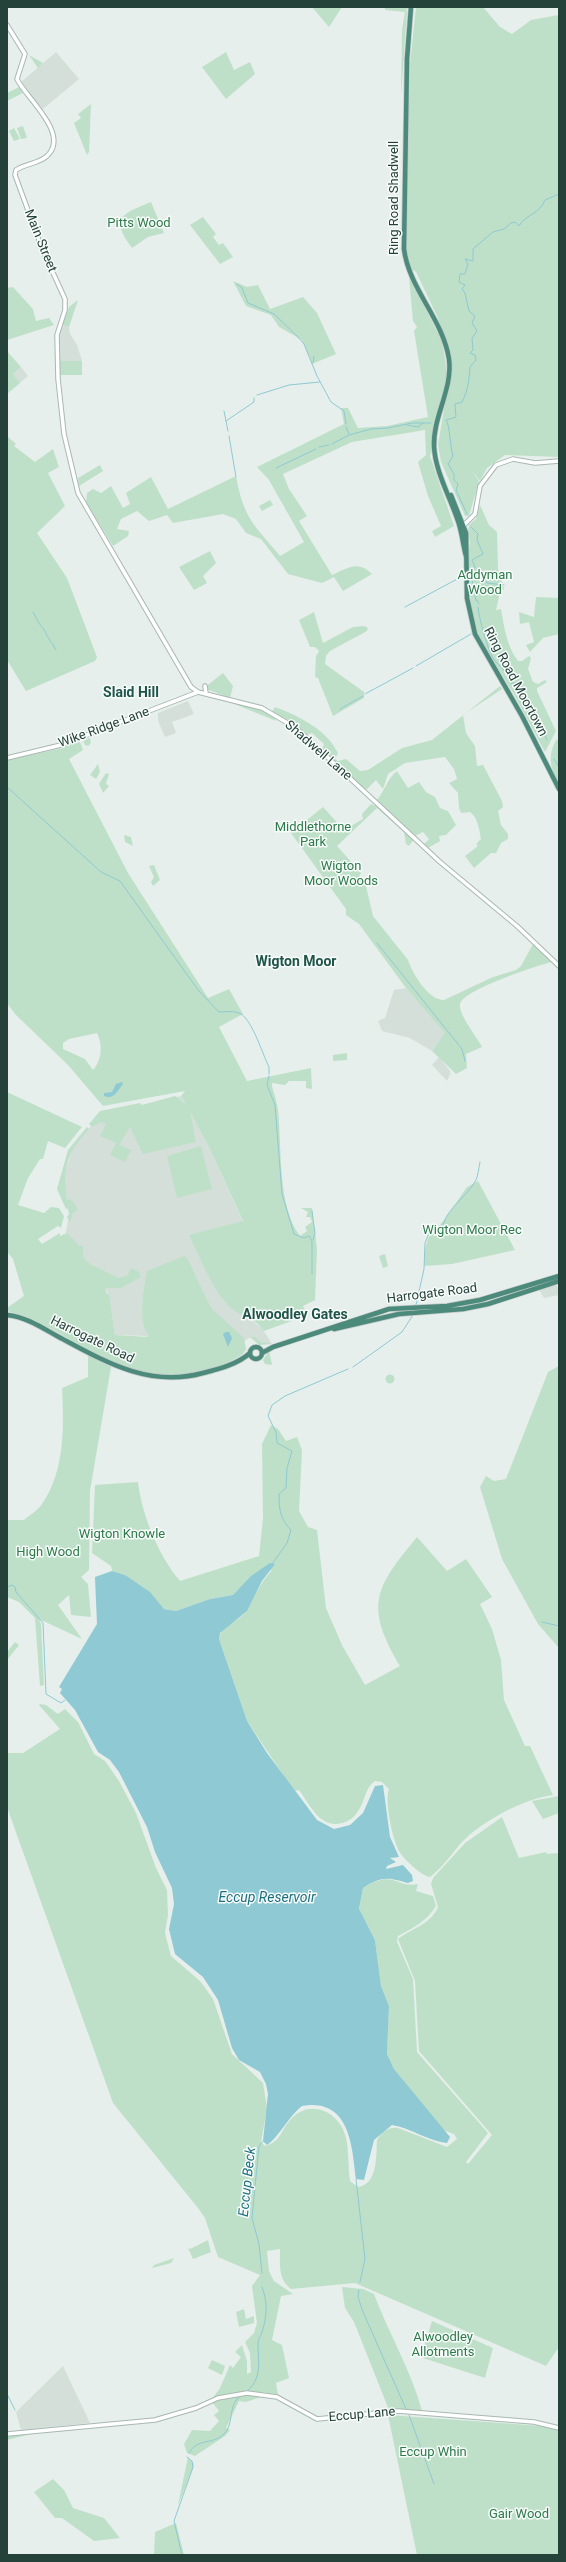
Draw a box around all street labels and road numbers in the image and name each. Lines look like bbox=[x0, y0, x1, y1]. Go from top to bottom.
street label: Ring Road Shadwell bbox=[387, 141, 403, 255]
street label: Main Street bbox=[20, 207, 60, 275]
street label: Ring Road Moortown bbox=[480, 625, 550, 739]
street label: Wike Ridge Lane bbox=[57, 704, 151, 752]
street label: Shadwell Lane bbox=[281, 718, 355, 784]
street label: Harrogate Road bbox=[386, 1281, 478, 1307]
street label: Harrogate Road bbox=[48, 1313, 136, 1367]
street label: Eccup Lane bbox=[328, 2404, 396, 2426]

